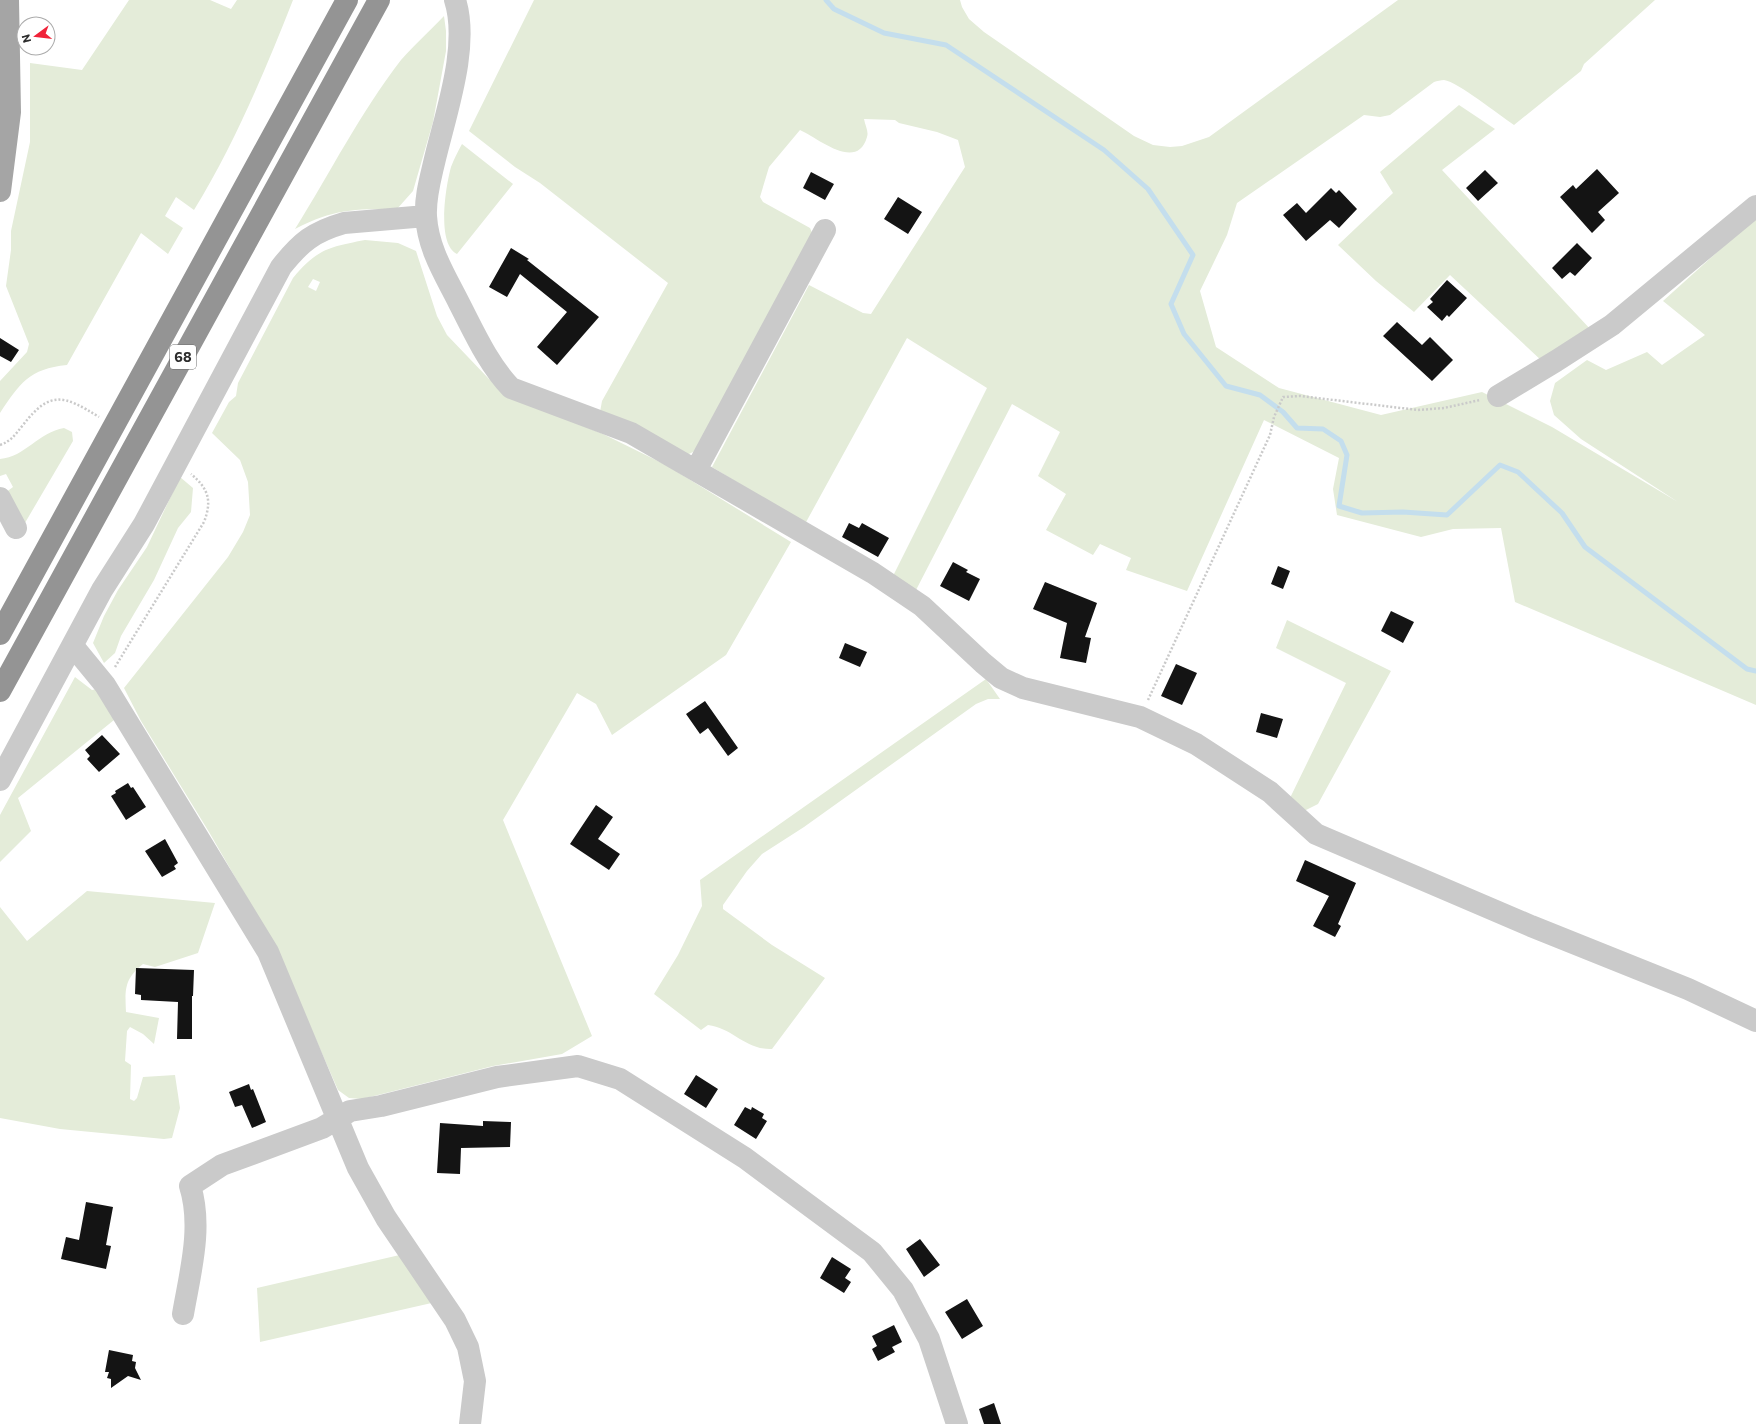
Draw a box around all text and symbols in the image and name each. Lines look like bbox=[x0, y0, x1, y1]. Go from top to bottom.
north arrow bbox=[16, 16, 56, 56]
text: N bbox=[19, 33, 33, 44]
road number: 68 bbox=[170, 345, 196, 369]

